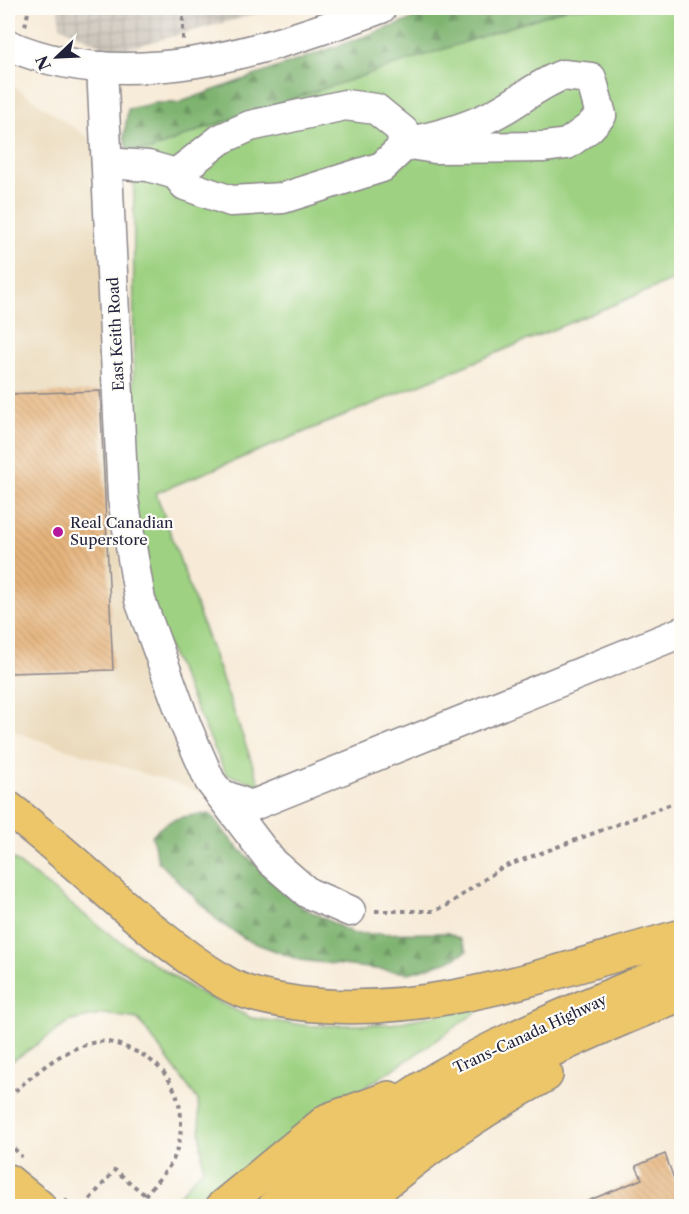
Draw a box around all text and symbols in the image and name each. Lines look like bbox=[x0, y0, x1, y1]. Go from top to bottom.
north arrow bbox=[27, 27, 87, 87]
text: N bbox=[31, 52, 55, 73]
street label: East Keith Road bbox=[103, 277, 128, 391]
place label: Real Canadian Superstore bbox=[70, 513, 174, 549]
marker: Real Canadian Superstore bbox=[51, 525, 65, 539]
street label: Trans-Canada Highway bbox=[450, 989, 610, 1077]

